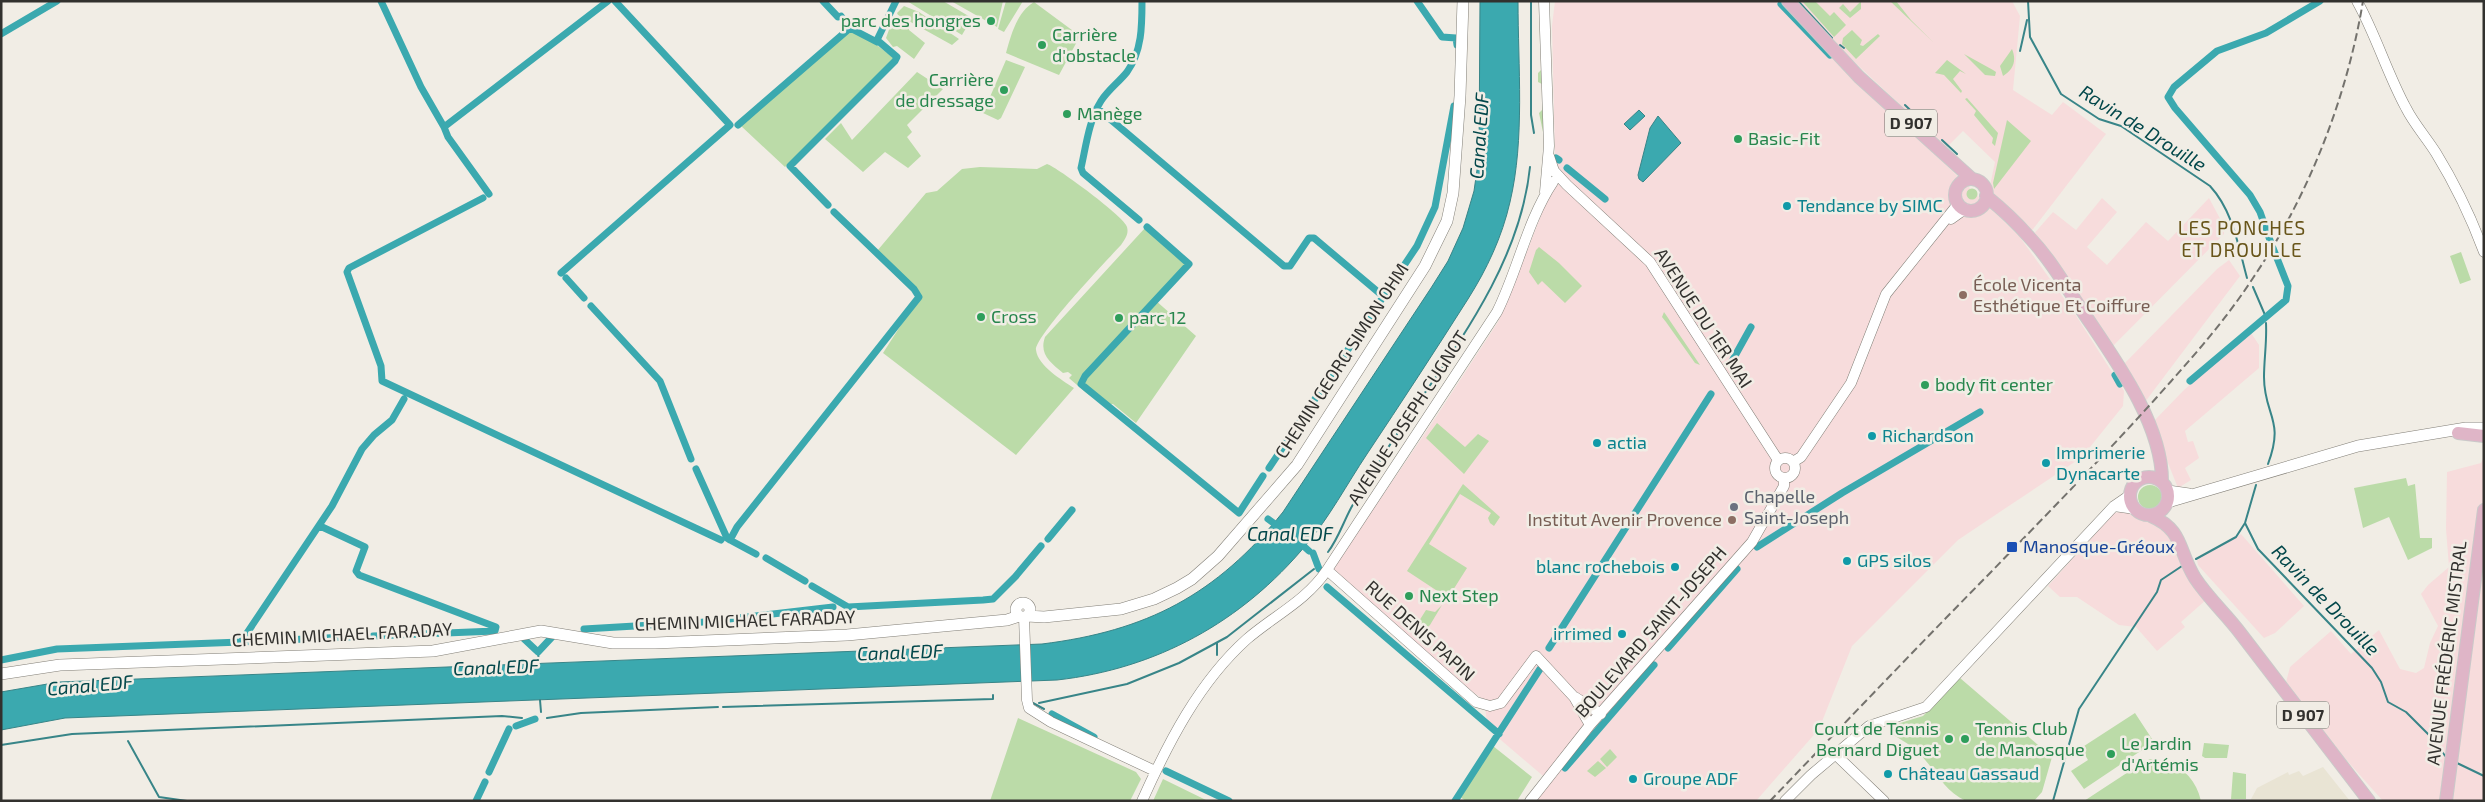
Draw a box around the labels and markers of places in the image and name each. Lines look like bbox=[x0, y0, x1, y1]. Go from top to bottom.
place label: parc des hongres bbox=[841, 9, 981, 31]
marker: parc des hongres bbox=[985, 15, 997, 27]
place label: Carrière d'obstacle bbox=[1052, 23, 1136, 66]
marker: Carrière d'obstacle bbox=[1036, 39, 1048, 51]
place label: Carrière de dressage bbox=[895, 68, 994, 111]
marker: Carrière de dressage bbox=[998, 84, 1010, 96]
place label: Manège bbox=[1077, 102, 1142, 124]
marker: Manège bbox=[1061, 108, 1073, 120]
place label: Basic-Fit bbox=[1748, 127, 1820, 149]
marker: Basic-Fit bbox=[1732, 133, 1744, 145]
place label: Tendance by SIMC bbox=[1797, 194, 1943, 216]
marker: Tendance by SIMC bbox=[1781, 200, 1793, 212]
place label: École Vicenta Esthétique Et Coiffure bbox=[1973, 273, 2150, 316]
marker: École Vicenta Esthétique Et Coiffure bbox=[1957, 289, 1969, 301]
place label: Cross bbox=[991, 305, 1037, 327]
place label: parc 12 bbox=[1129, 306, 1186, 328]
marker: Cross bbox=[975, 311, 987, 323]
marker: parc 12 bbox=[1113, 312, 1125, 324]
place label: body fit center bbox=[1935, 373, 2053, 395]
marker: body fit center bbox=[1919, 379, 1931, 391]
place label: Richardson bbox=[1882, 424, 1974, 446]
marker: Richardson bbox=[1866, 430, 1878, 442]
place label: actia bbox=[1607, 431, 1647, 453]
marker: actia bbox=[1591, 437, 1603, 449]
place label: Imprimerie Dynacarte bbox=[2056, 441, 2145, 484]
marker: Imprimerie Dynacarte bbox=[2040, 457, 2052, 469]
place label: Chapelle Saint-Joseph bbox=[1744, 485, 1849, 528]
marker: Chapelle Saint-Joseph bbox=[1728, 501, 1740, 513]
place label: Institut Avenir Provence bbox=[1527, 508, 1722, 530]
marker: Institut Avenir Provence bbox=[1726, 514, 1738, 526]
place label: Manosque-Gréoux bbox=[2023, 535, 2175, 557]
marker: Manosque-Gréoux bbox=[2005, 540, 2019, 554]
place label: GPS silos bbox=[1857, 549, 1931, 571]
place label: blanc rochebois bbox=[1536, 555, 1665, 577]
marker: GPS silos bbox=[1841, 555, 1853, 567]
marker: blanc rochebois bbox=[1669, 561, 1681, 573]
place label: Next Step bbox=[1419, 584, 1499, 606]
marker: Next Step bbox=[1403, 590, 1415, 602]
place label: irrimed bbox=[1553, 622, 1612, 644]
marker: irrimed bbox=[1616, 628, 1628, 640]
place label: Court de Tennis Bernard Diguet bbox=[1814, 717, 1939, 760]
place label: Tennis Club de Manosque bbox=[1975, 717, 2085, 760]
place label: Le Jardin d'Artémis bbox=[2121, 732, 2199, 775]
marker: Court de Tennis Bernard Diguet bbox=[1943, 733, 1955, 745]
marker: Tennis Club de Manosque bbox=[1959, 733, 1971, 745]
marker: Le Jardin d'Artémis bbox=[2105, 748, 2117, 760]
place label: Château Gassaud bbox=[1898, 762, 2039, 784]
place label: Groupe ADF bbox=[1643, 767, 1739, 789]
marker: Château Gassaud bbox=[1882, 768, 1894, 780]
marker: Groupe ADF bbox=[1627, 773, 1639, 785]

